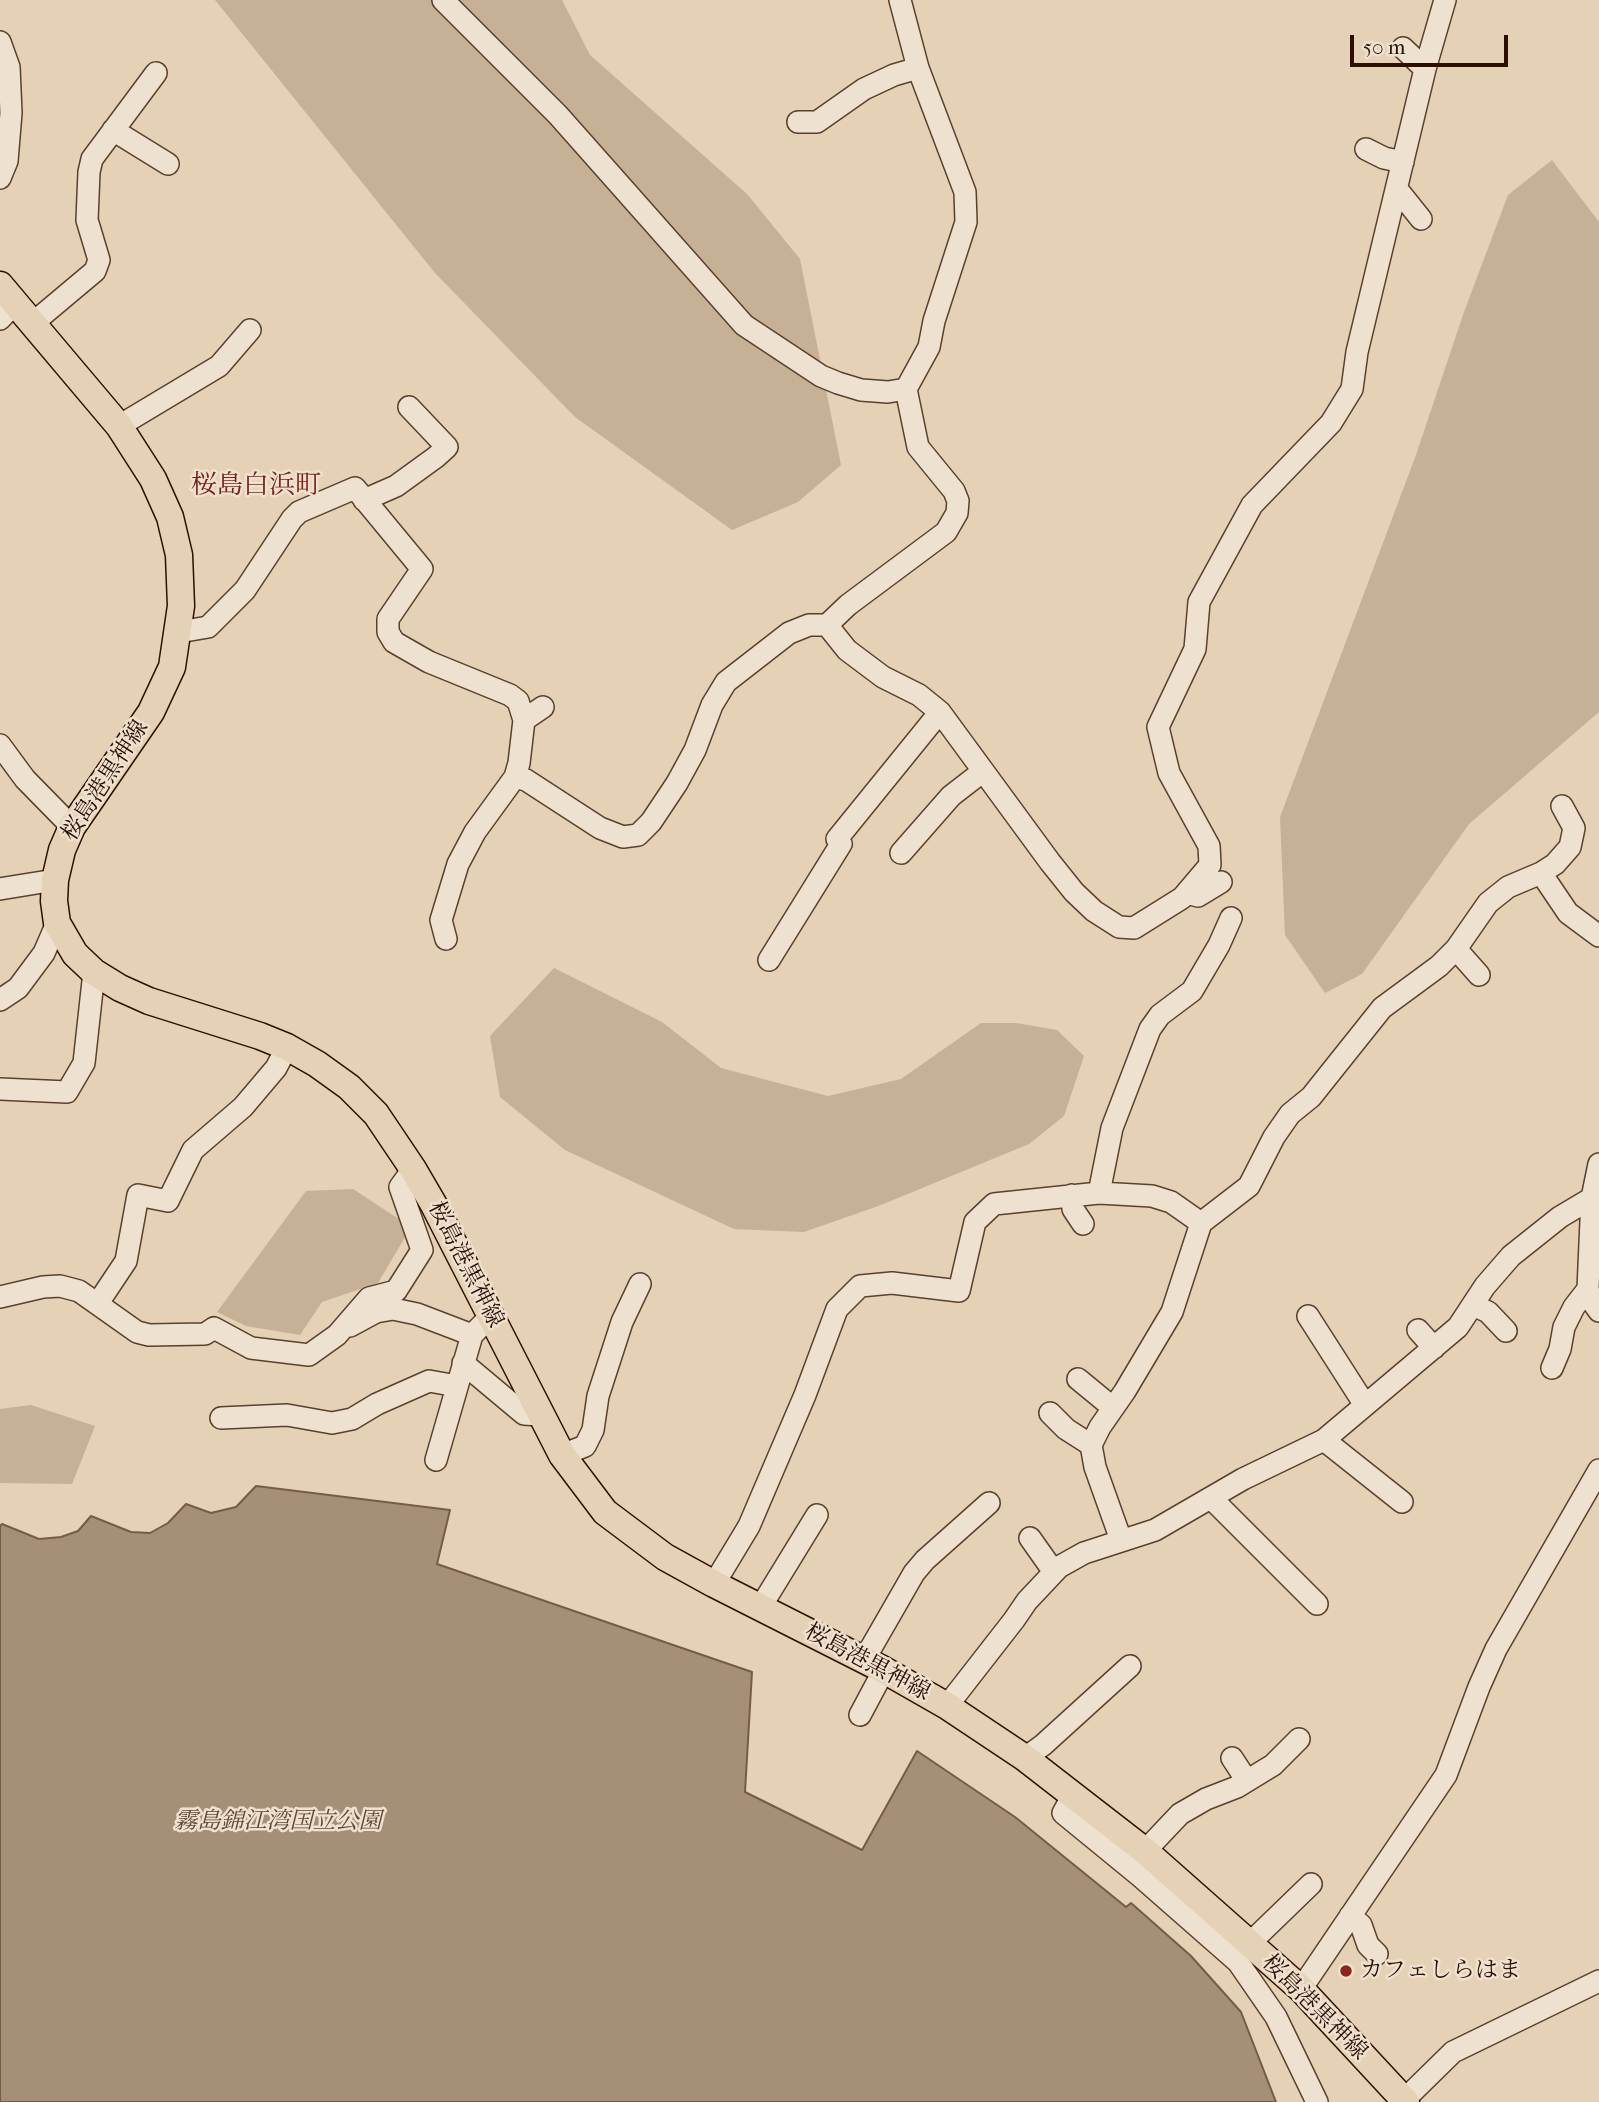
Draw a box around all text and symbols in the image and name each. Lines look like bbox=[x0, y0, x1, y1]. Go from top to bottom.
scale bar bbox=[1354, 21, 1512, 65]
text: 50 m bbox=[1363, 35, 1406, 59]
district label: 桜島白浜町 bbox=[191, 471, 321, 503]
street label: 桜島港黒神線 bbox=[57, 716, 155, 846]
street label: 桜島港黒神線 bbox=[421, 1197, 509, 1333]
street label: 桜島港黒神線 bbox=[800, 1618, 934, 1708]
park label: 霧島錦江湾国立公園 bbox=[175, 1808, 381, 1836]
street label: 桜島港黒神線 bbox=[1255, 1949, 1373, 2067]
place label: カフェしらはま bbox=[1360, 1957, 1521, 1985]
marker: カフェしらはま bbox=[1338, 1963, 1354, 1979]

